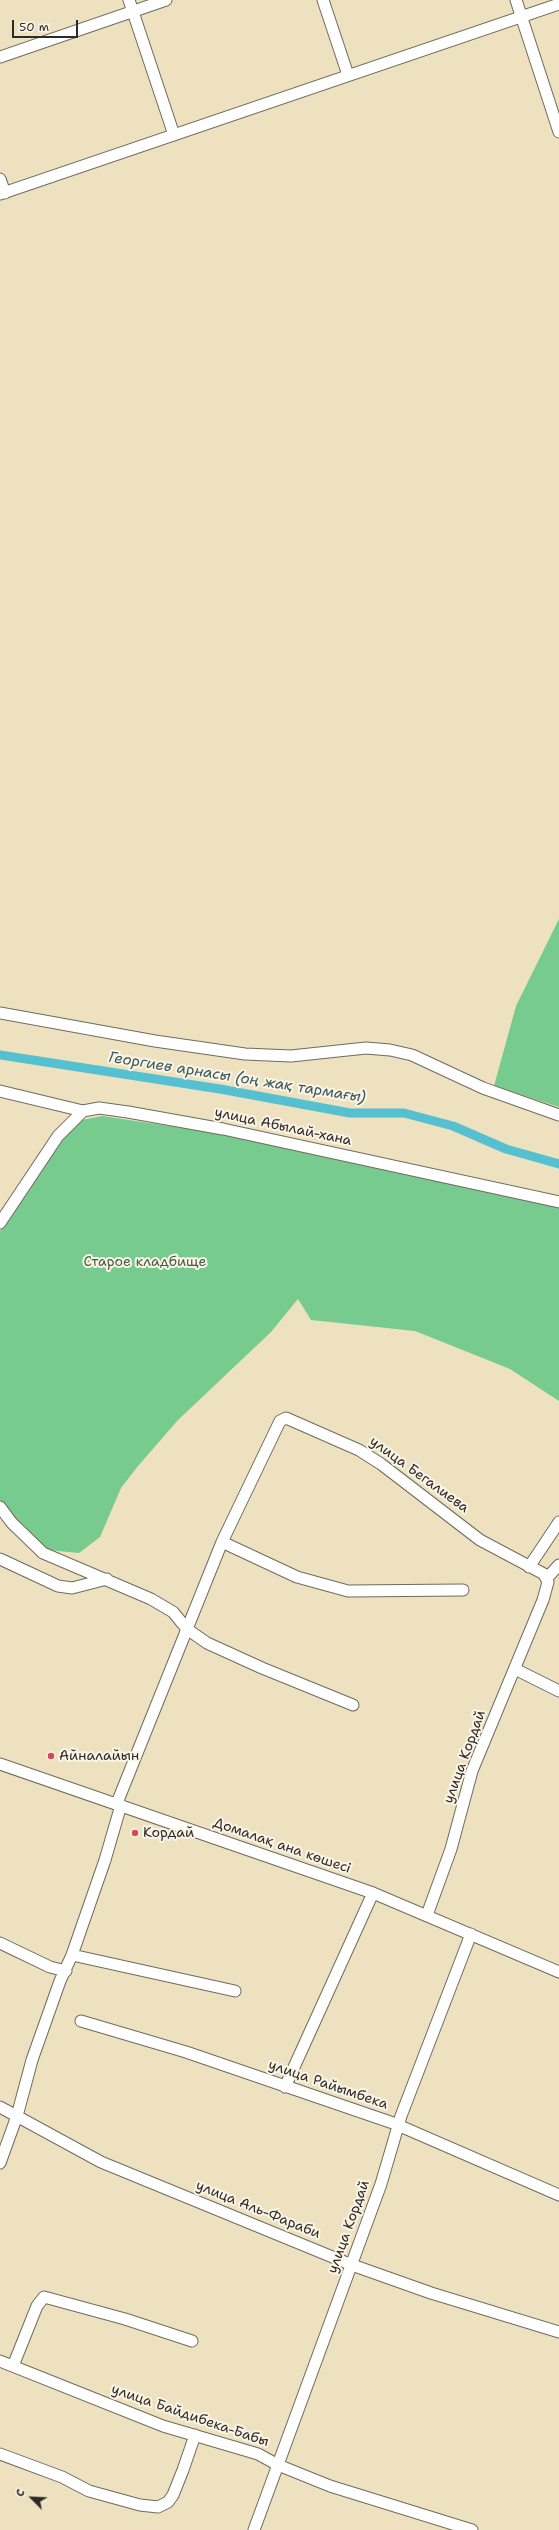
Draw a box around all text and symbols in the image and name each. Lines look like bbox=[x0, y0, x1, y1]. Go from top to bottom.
scale bar bbox=[14, 12, 80, 38]
text: 50 m bbox=[19, 19, 49, 35]
water label: Георгиев арнасы (оң жақ тармағы) bbox=[107, 1049, 367, 1107]
street label: улица Абылай-хана bbox=[213, 1104, 353, 1150]
park label: Старое кладбище bbox=[83, 1254, 207, 1270]
street label: улица Бегалиева bbox=[366, 1433, 472, 1517]
street label: улица Кордай bbox=[440, 1708, 490, 1806]
place label: Айналайын bbox=[59, 1748, 139, 1764]
marker: Айналайын bbox=[46, 1751, 56, 1761]
street label: Домалақ ана көшесі bbox=[211, 1815, 353, 1877]
place label: Кордай bbox=[143, 1825, 194, 1841]
marker: Кордай bbox=[130, 1828, 140, 1838]
street label: улица Райымбека bbox=[266, 2057, 390, 2113]
street label: улица Аль-Фараби bbox=[193, 2177, 323, 2243]
street label: улица Кордай bbox=[324, 2178, 374, 2276]
street label: улица Байдибека-Бабы bbox=[109, 2381, 271, 2451]
north arrow bbox=[12, 2478, 52, 2518]
text: С bbox=[12, 2487, 29, 2499]

